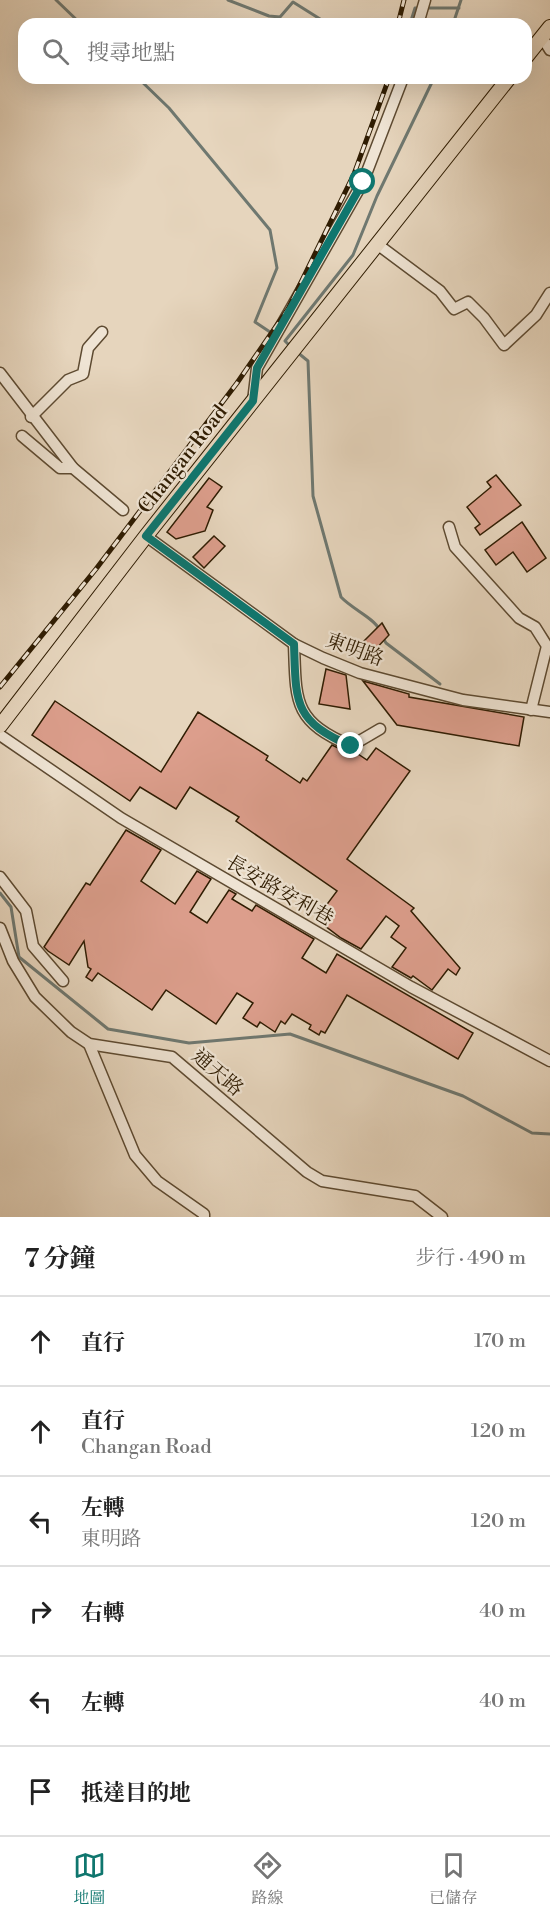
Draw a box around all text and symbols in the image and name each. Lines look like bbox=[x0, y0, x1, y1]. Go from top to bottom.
search box bbox=[18, 18, 532, 84]
icon: search bbox=[39, 35, 72, 68]
text: 搜尋地點 bbox=[87, 40, 175, 67]
route start bbox=[349, 168, 375, 194]
street label: Changan Road bbox=[133, 400, 234, 519]
street label: 東明路 bbox=[322, 628, 387, 672]
route end bbox=[337, 732, 363, 758]
street label: 長安路安利巷 bbox=[221, 850, 337, 932]
street label: 通天路 bbox=[186, 1044, 248, 1102]
text: 7 分鐘 bbox=[24, 1243, 96, 1275]
text: 步行 · 490 m bbox=[416, 1246, 526, 1271]
icon: ahead bbox=[24, 1325, 57, 1358]
text: 170 m bbox=[474, 1329, 526, 1354]
text: 直行 bbox=[81, 1330, 125, 1357]
text: 直行 bbox=[81, 1408, 125, 1435]
icon: ahead bbox=[24, 1415, 57, 1448]
text: 120 m bbox=[471, 1419, 526, 1444]
text: Changan Road bbox=[81, 1435, 212, 1460]
text: 左轉 bbox=[81, 1495, 125, 1522]
icon: left bbox=[24, 1505, 57, 1538]
text: 120 m bbox=[471, 1509, 526, 1534]
text: 東明路 bbox=[81, 1527, 141, 1552]
icon: right bbox=[24, 1595, 57, 1628]
text: 40 m bbox=[479, 1599, 526, 1624]
text: 右轉 bbox=[81, 1600, 125, 1627]
icon: left bbox=[24, 1685, 57, 1718]
text: 40 m bbox=[479, 1689, 526, 1714]
text: 左轉 bbox=[81, 1690, 125, 1717]
icon: arrive bbox=[24, 1775, 57, 1808]
text: 抵達目的地 bbox=[81, 1780, 191, 1807]
tab: 地圖 bbox=[73, 1849, 106, 1908]
tab: 路線 bbox=[251, 1849, 284, 1908]
tab: 已儲存 bbox=[429, 1849, 477, 1908]

